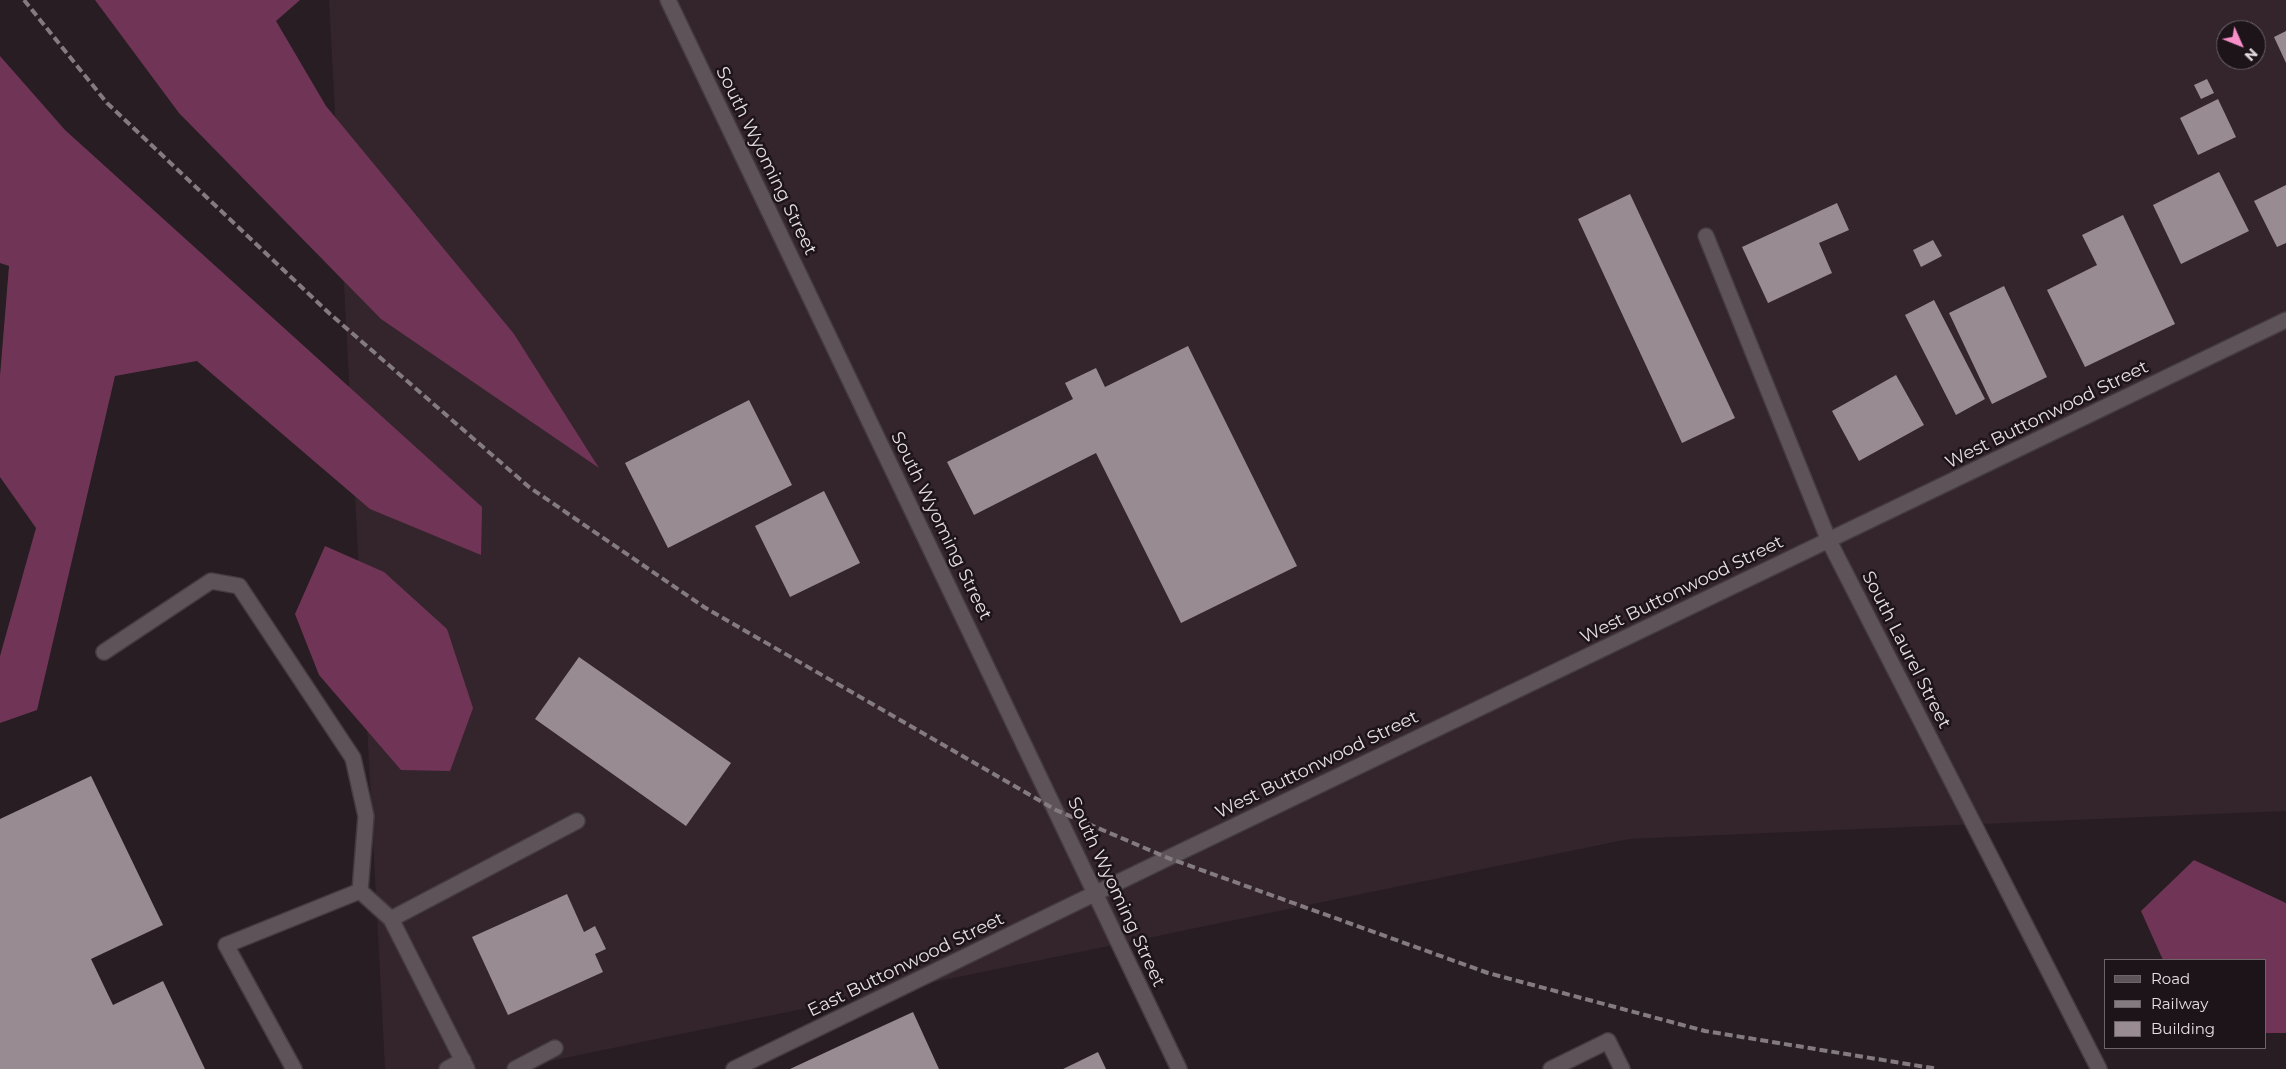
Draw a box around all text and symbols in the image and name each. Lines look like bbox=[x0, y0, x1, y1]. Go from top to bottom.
north arrow bbox=[2216, 20, 2266, 70]
text: N bbox=[2241, 44, 2261, 65]
street label: South Wyoming Street bbox=[711, 63, 821, 259]
street label: West Buttonwood Street bbox=[1942, 356, 2152, 474]
street label: South Wyoming Street bbox=[886, 428, 996, 624]
street label: West Buttonwood Street bbox=[1577, 531, 1787, 649]
street label: South Laurel Street bbox=[1857, 568, 1955, 732]
street label: West Buttonwood Street bbox=[1212, 706, 1422, 824]
street label: South Wyoming Street bbox=[1062, 794, 1170, 990]
street label: East Buttonwood Street bbox=[804, 908, 1008, 1022]
legend bbox=[2104, 959, 2266, 1049]
text: Road bbox=[2151, 969, 2190, 988]
text: Railway bbox=[2151, 994, 2208, 1013]
text: Building bbox=[2151, 1019, 2215, 1038]

